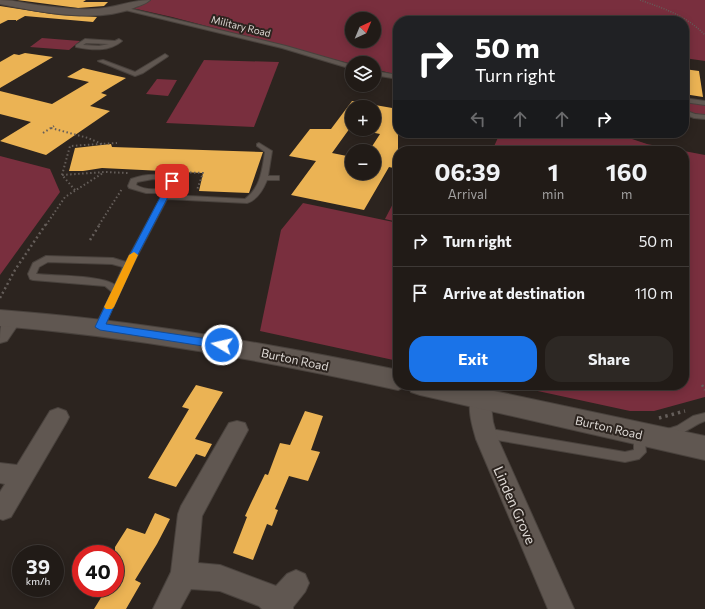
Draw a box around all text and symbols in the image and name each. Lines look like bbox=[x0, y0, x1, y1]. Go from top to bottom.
north arrow bbox=[345, 12, 381, 48]
map controls bbox=[345, 12, 381, 180]
street label: Military Road bbox=[210, 13, 272, 39]
text: 50 m bbox=[475, 30, 540, 64]
icon: right bbox=[409, 32, 461, 84]
button: layers bbox=[345, 56, 381, 92]
text: Turn right bbox=[475, 64, 555, 86]
button: + bbox=[345, 100, 381, 136]
icon: left bbox=[467, 108, 489, 130]
icon: ahead bbox=[509, 108, 531, 130]
icon: ahead bbox=[551, 108, 573, 130]
icon: right bbox=[593, 108, 615, 130]
button: − bbox=[345, 144, 381, 180]
text: 06:39 bbox=[435, 157, 500, 186]
text: 1 bbox=[548, 157, 559, 186]
text: 160 bbox=[606, 157, 647, 186]
pin bbox=[155, 164, 189, 198]
icon: arrive bbox=[161, 170, 183, 192]
text: Arrival bbox=[448, 186, 487, 202]
text: min bbox=[542, 186, 564, 202]
text: m bbox=[621, 186, 632, 202]
icon: right bbox=[409, 230, 431, 252]
text: Turn right bbox=[443, 232, 512, 250]
text: 50 m bbox=[639, 232, 673, 250]
icon: arrive bbox=[409, 282, 431, 304]
text: Arrive at destination bbox=[443, 284, 585, 302]
text: 110 m bbox=[634, 284, 673, 302]
position arrow bbox=[201, 324, 243, 366]
button: Exit bbox=[409, 336, 537, 382]
button: Share bbox=[545, 336, 673, 382]
street label: Burton Road bbox=[260, 345, 330, 373]
street label: Burton Road bbox=[574, 412, 644, 442]
street label: Linden Grove bbox=[490, 463, 540, 547]
speed limit sign: 40 bbox=[72, 545, 124, 597]
text: 39 bbox=[26, 554, 50, 578]
text: km/h bbox=[26, 575, 50, 587]

